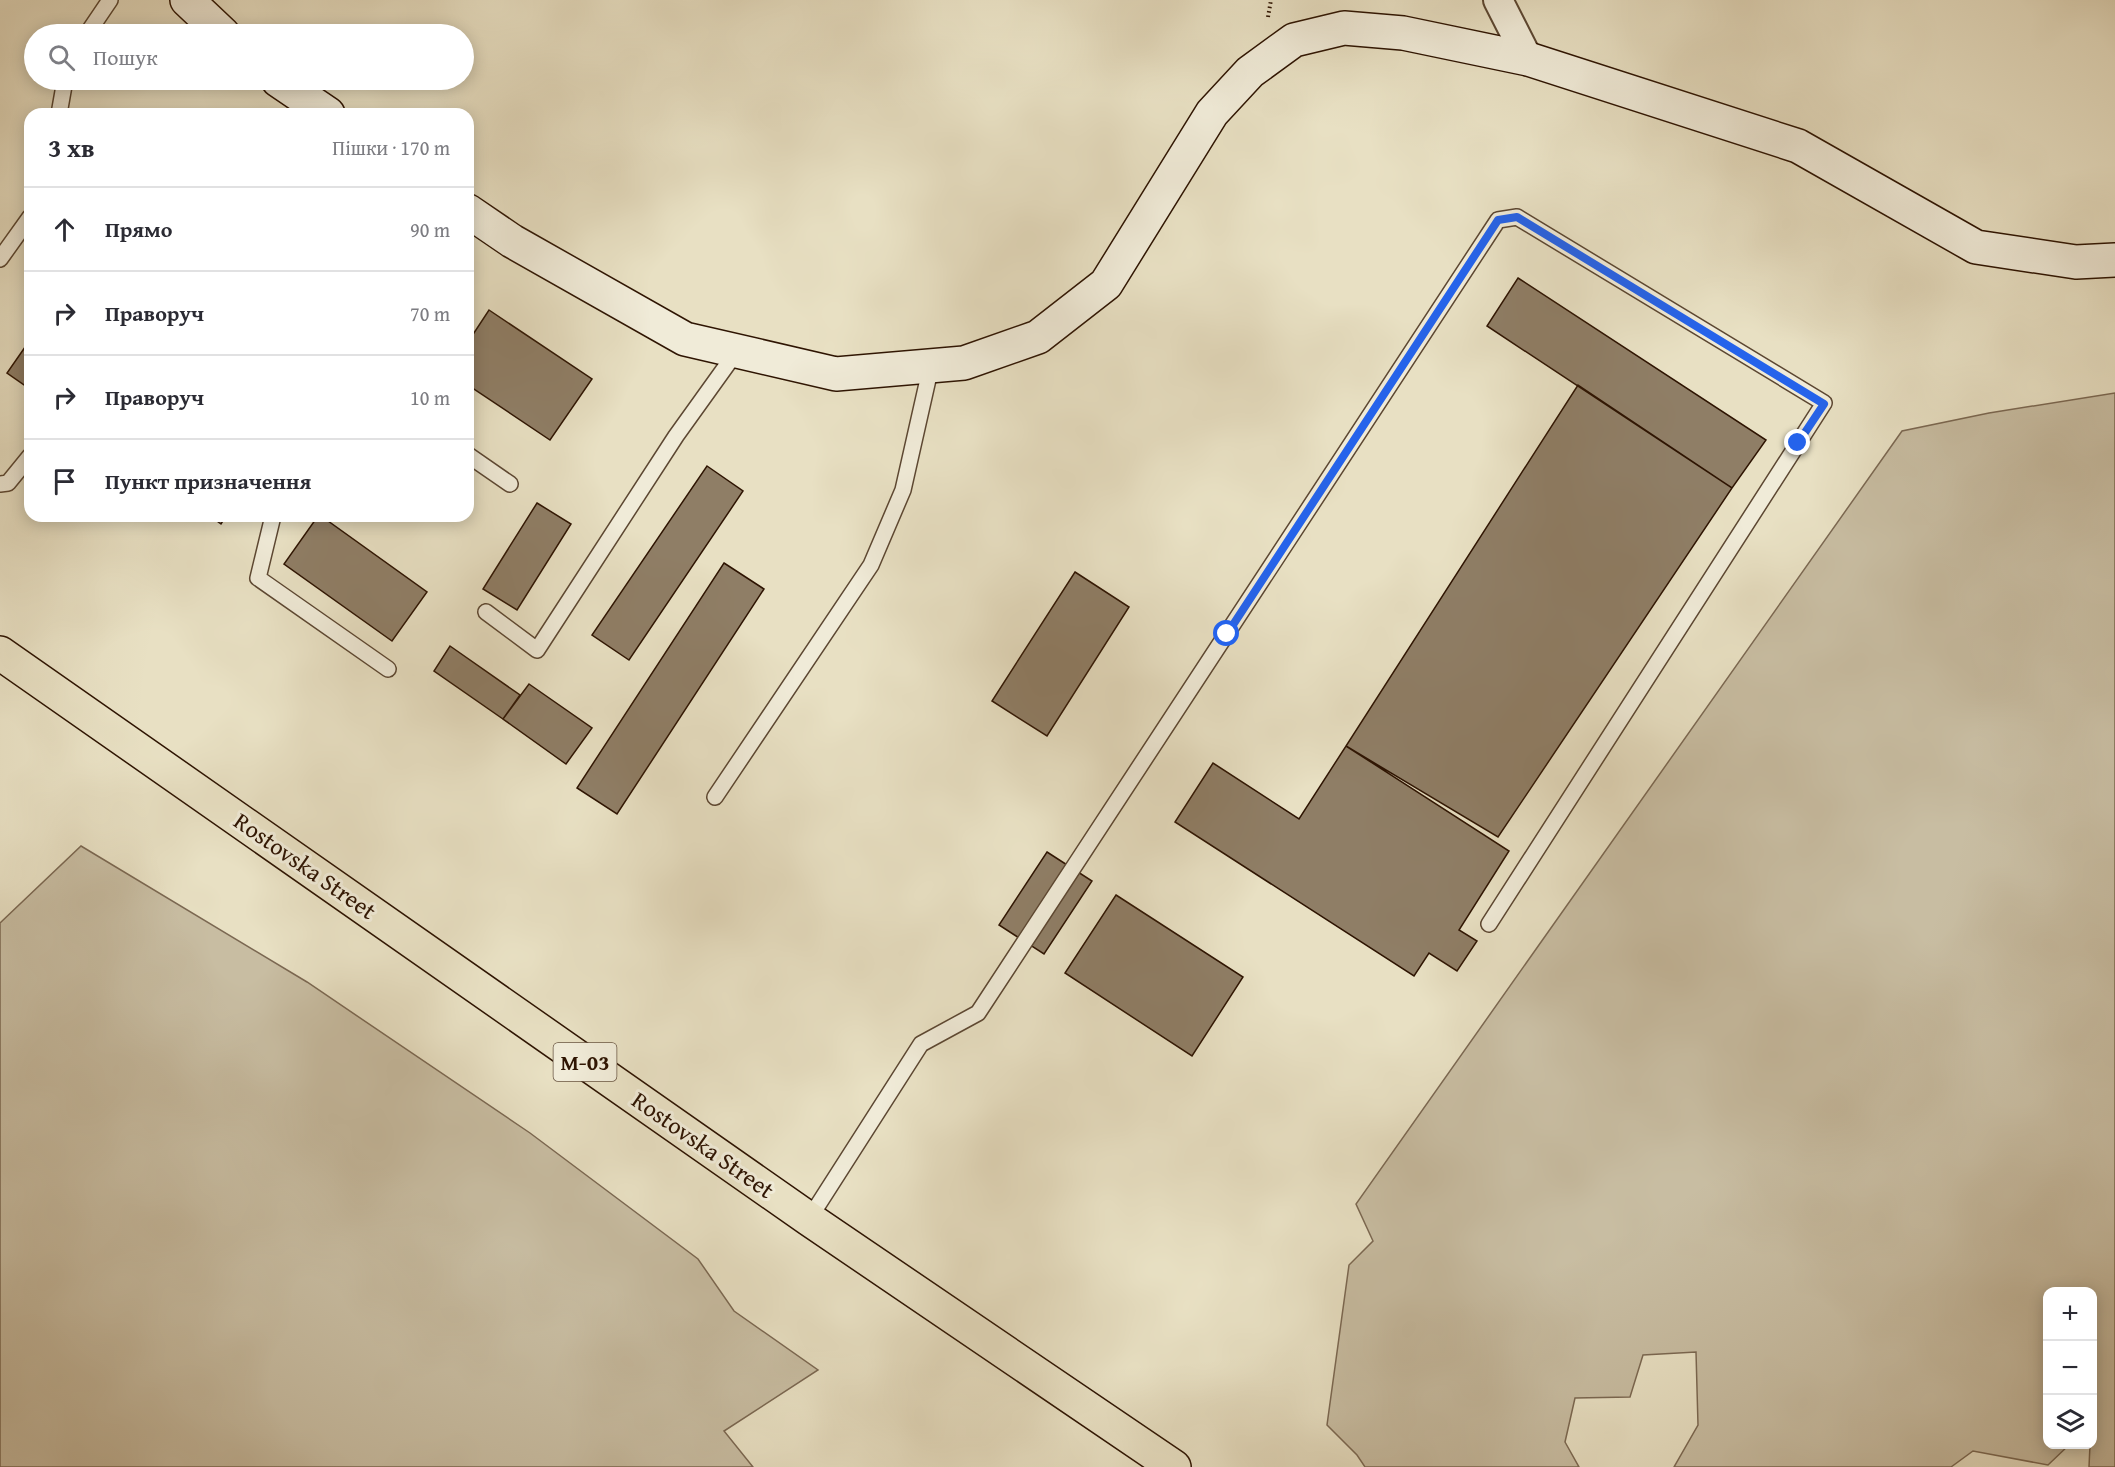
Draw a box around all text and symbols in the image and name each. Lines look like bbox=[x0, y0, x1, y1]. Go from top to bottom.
search box bbox=[24, 24, 474, 90]
icon: search bbox=[45, 41, 78, 74]
text: Пошук bbox=[93, 41, 158, 73]
text: 3 хв bbox=[48, 128, 95, 167]
text: Пішки · 170 m bbox=[332, 133, 450, 162]
icon: ahead bbox=[48, 213, 81, 246]
text: Прямо bbox=[105, 213, 172, 245]
text: 90 m bbox=[410, 215, 450, 244]
icon: right bbox=[48, 297, 81, 330]
text: Праворуч bbox=[105, 297, 204, 329]
text: 70 m bbox=[410, 299, 450, 328]
icon: right bbox=[48, 381, 81, 414]
text: Праворуч bbox=[105, 381, 204, 413]
text: 10 m bbox=[410, 383, 450, 412]
route end bbox=[1784, 429, 1810, 455]
icon: arrive bbox=[48, 465, 81, 498]
text: Пункт призначення bbox=[105, 465, 311, 497]
route start bbox=[1213, 620, 1239, 646]
street label: Rostovska Street bbox=[227, 803, 384, 928]
road number: М-03 bbox=[554, 1043, 616, 1081]
street label: Rostovska Street bbox=[625, 1082, 782, 1207]
map controls bbox=[2043, 1287, 2097, 1449]
button: + bbox=[2043, 1287, 2097, 1341]
button: − bbox=[2043, 1341, 2097, 1395]
button: layers bbox=[2043, 1395, 2097, 1449]

